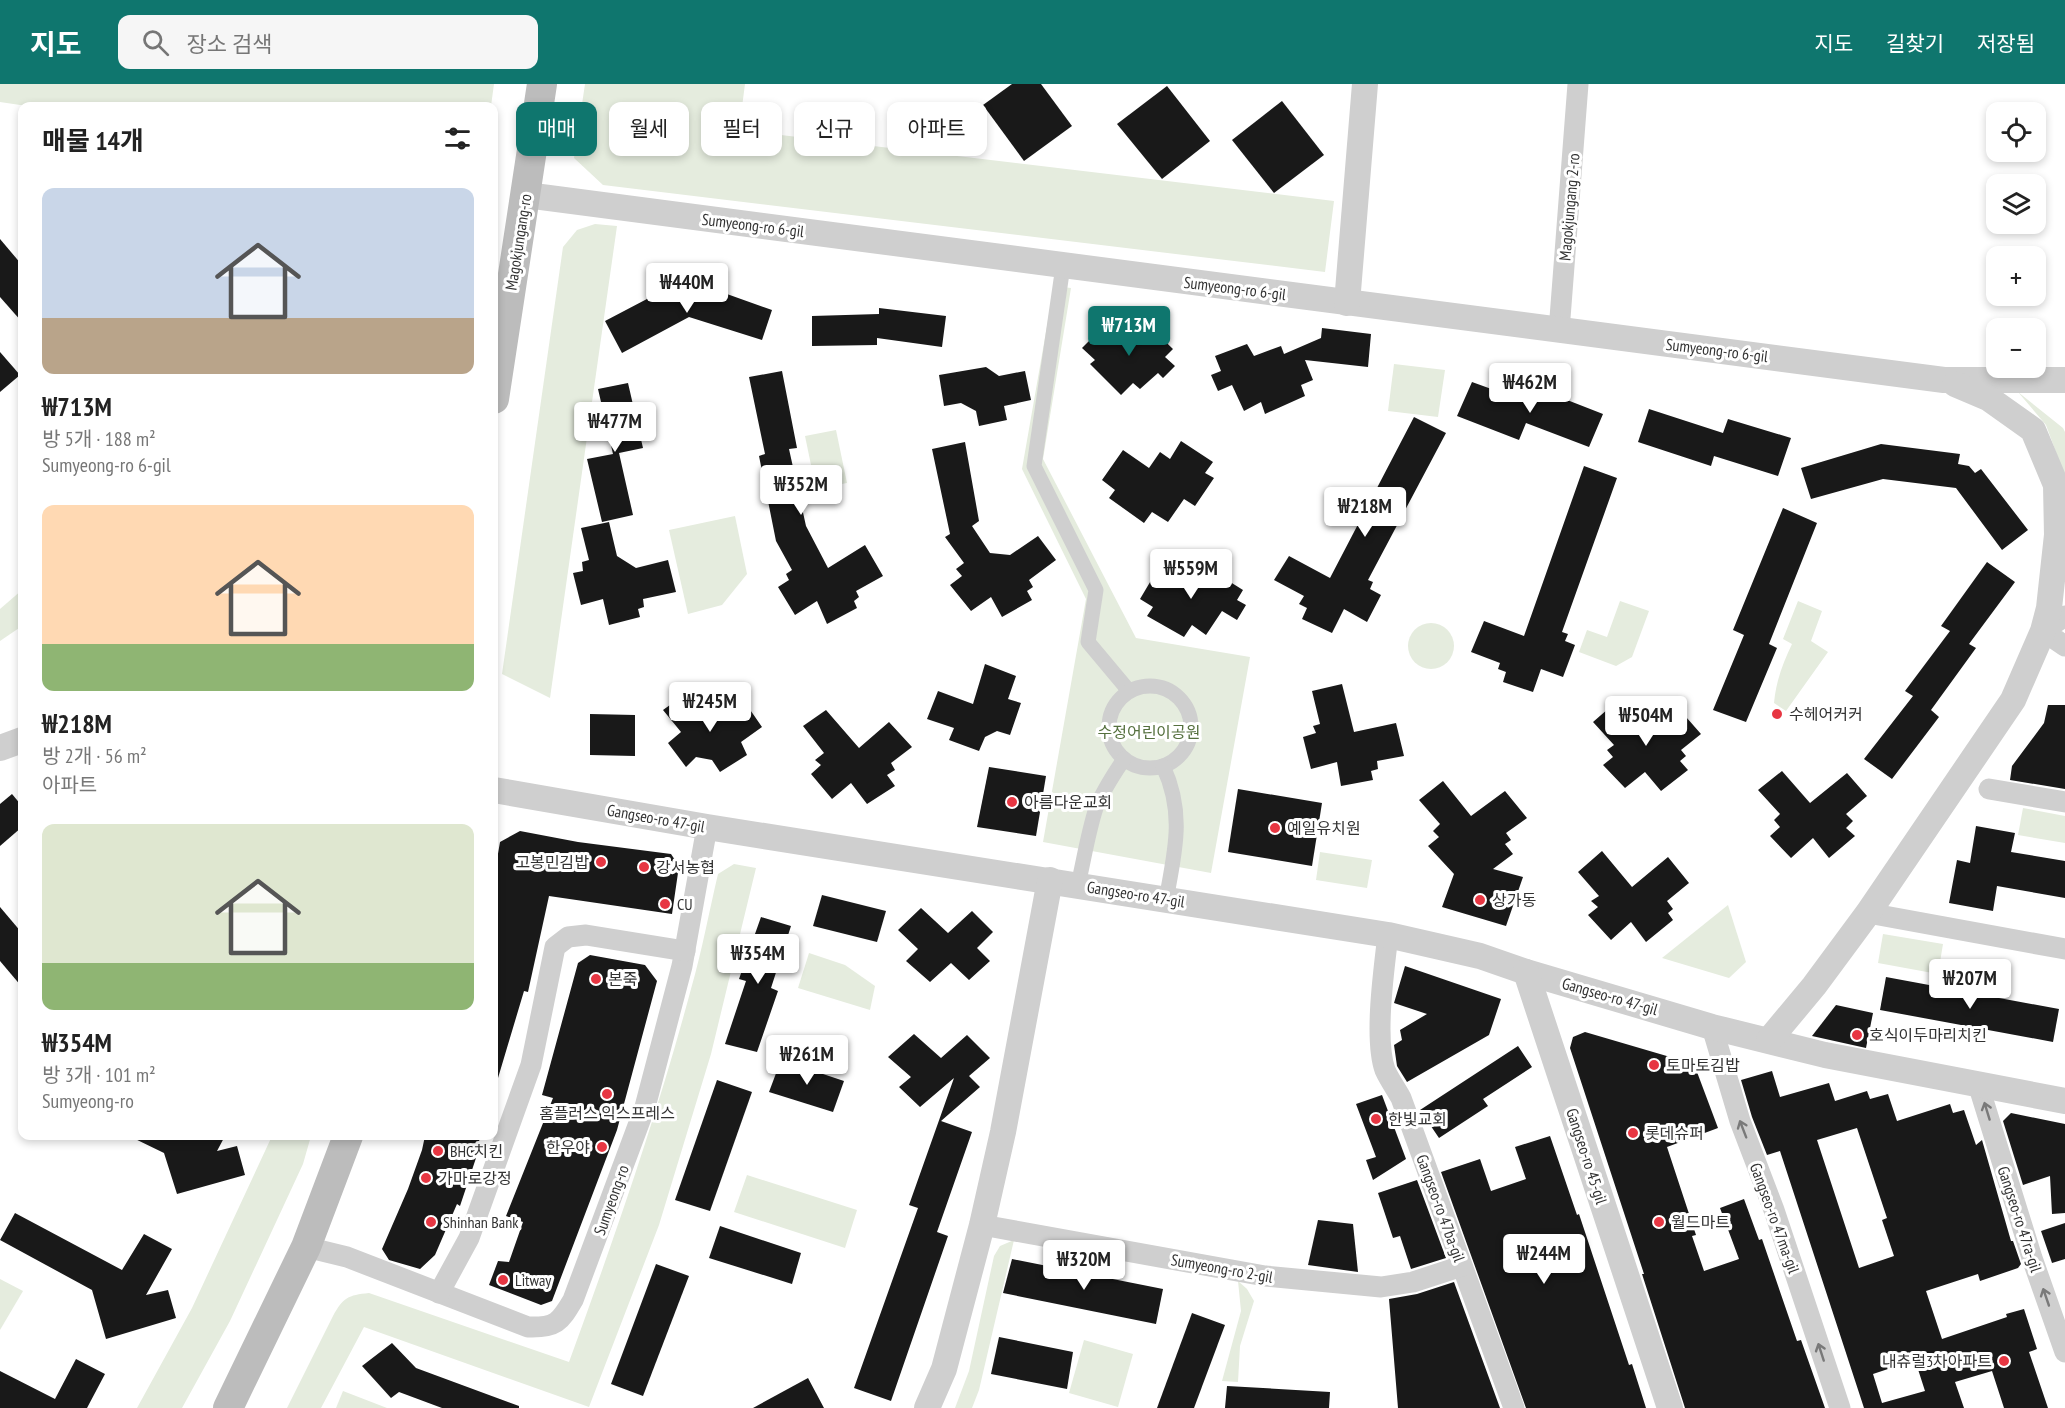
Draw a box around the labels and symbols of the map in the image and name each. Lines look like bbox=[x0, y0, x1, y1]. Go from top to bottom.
street label: Magokjungang 2-ro bbox=[1554, 152, 1584, 262]
street label: Magokjungang-ro bbox=[501, 192, 535, 292]
street label: Sumyeong-ro 6-gil bbox=[701, 209, 806, 241]
pin: ₩440M bbox=[645, 263, 729, 314]
street label: Sumyeong-ro 6-gil bbox=[1183, 272, 1288, 304]
pin: ₩713M bbox=[1087, 306, 1171, 357]
street label: Sumyeong-ro 6-gil bbox=[1665, 334, 1770, 366]
pin: ₩462M bbox=[1488, 363, 1572, 414]
pin: ₩477M bbox=[573, 402, 657, 453]
pin: ₩352M bbox=[759, 465, 843, 516]
pin: ₩218M bbox=[1323, 487, 1407, 538]
pin: ₩559M bbox=[1149, 549, 1233, 600]
pin: ₩245M bbox=[668, 682, 752, 733]
pin: ₩504M bbox=[1604, 696, 1688, 747]
place label: 수헤어커커 bbox=[1789, 704, 1863, 724]
marker: 수헤어커커 bbox=[1770, 707, 1784, 721]
park label: 수정어린이공원 bbox=[1097, 722, 1201, 742]
place label: 아름다운교회 bbox=[1024, 792, 1112, 812]
marker: 아름다운교회 bbox=[1005, 795, 1019, 809]
street label: Gangseo-ro 47-gil bbox=[606, 800, 707, 836]
place label: 예일유치원 bbox=[1287, 818, 1361, 838]
marker: 예일유치원 bbox=[1268, 821, 1282, 835]
place label: 고봉민김밥 bbox=[515, 852, 589, 872]
marker: 고봉민김밥 bbox=[594, 855, 608, 869]
place label: 강서농협 bbox=[656, 857, 715, 877]
marker: 강서농협 bbox=[637, 860, 651, 874]
street label: Gangseo-ro 47-gil bbox=[1086, 876, 1187, 912]
place label: 상가동 bbox=[1492, 890, 1536, 910]
marker: 상가동 bbox=[1473, 893, 1487, 907]
place label: CU bbox=[677, 894, 693, 914]
marker: CU bbox=[658, 897, 672, 911]
pin: ₩354M bbox=[716, 934, 800, 985]
pin: ₩207M bbox=[1928, 959, 2012, 1010]
place label: 본죽 bbox=[608, 969, 637, 989]
marker: 본죽 bbox=[589, 972, 603, 986]
street label: Gangseo-ro 47-gil bbox=[1560, 973, 1660, 1019]
place label: 호식이두마리치킨 bbox=[1869, 1025, 1987, 1045]
marker: 호식이두마리치킨 bbox=[1850, 1028, 1864, 1042]
pin: ₩261M bbox=[765, 1035, 849, 1086]
place label: 토마토김밥 bbox=[1666, 1055, 1740, 1075]
marker: 토마토김밥 bbox=[1647, 1058, 1661, 1072]
marker: 홈플러스 익스프레스 bbox=[600, 1087, 614, 1101]
one-way arrow bbox=[1981, 1102, 1992, 1121]
place label: 홈플러스 익스프레스 bbox=[539, 1103, 675, 1123]
street label: Gangseo-ro 45-gil bbox=[1562, 1106, 1612, 1207]
place label: 한빛교회 bbox=[1388, 1109, 1447, 1129]
marker: 한빛교회 bbox=[1369, 1112, 1383, 1126]
one-way arrow bbox=[1737, 1120, 1748, 1139]
place label: 롯데슈퍼 bbox=[1645, 1123, 1704, 1143]
marker: 롯데슈퍼 bbox=[1626, 1126, 1640, 1140]
place label: 한우야 bbox=[546, 1137, 590, 1157]
marker: 한우야 bbox=[595, 1140, 609, 1154]
place label: BHC치킨 bbox=[450, 1141, 503, 1161]
marker: BHC치킨 bbox=[431, 1144, 445, 1158]
street label: Gangseo-ro 47ba-gil bbox=[1412, 1152, 1470, 1265]
street label: Gangseo-ro 47ma-gil bbox=[1746, 1160, 1804, 1276]
street label: Sumyeong-ro bbox=[589, 1162, 633, 1238]
street label: Gangseo-ro 47ra-gil bbox=[1993, 1164, 2047, 1275]
place label: 가마로강정 bbox=[438, 1168, 512, 1188]
marker: 가마로강정 bbox=[419, 1171, 433, 1185]
place label: Shinhan Bank bbox=[443, 1212, 519, 1232]
place label: 월드마트 bbox=[1671, 1212, 1730, 1232]
marker: Shinhan Bank bbox=[424, 1215, 438, 1229]
marker: 월드마트 bbox=[1652, 1215, 1666, 1229]
pin: ₩244M bbox=[1502, 1234, 1586, 1285]
pin: ₩320M bbox=[1042, 1240, 1126, 1291]
street label: Sumyeong-ro 2-gil bbox=[1170, 1249, 1275, 1287]
place label: Litway bbox=[515, 1270, 551, 1290]
marker: Litway bbox=[496, 1273, 510, 1287]
one-way arrow bbox=[2039, 1288, 2050, 1307]
one-way arrow bbox=[1815, 1343, 1826, 1362]
place label: 내츄럴3차아파트 bbox=[1882, 1351, 1992, 1371]
marker: 내츄럴3차아파트 bbox=[1997, 1354, 2011, 1368]

